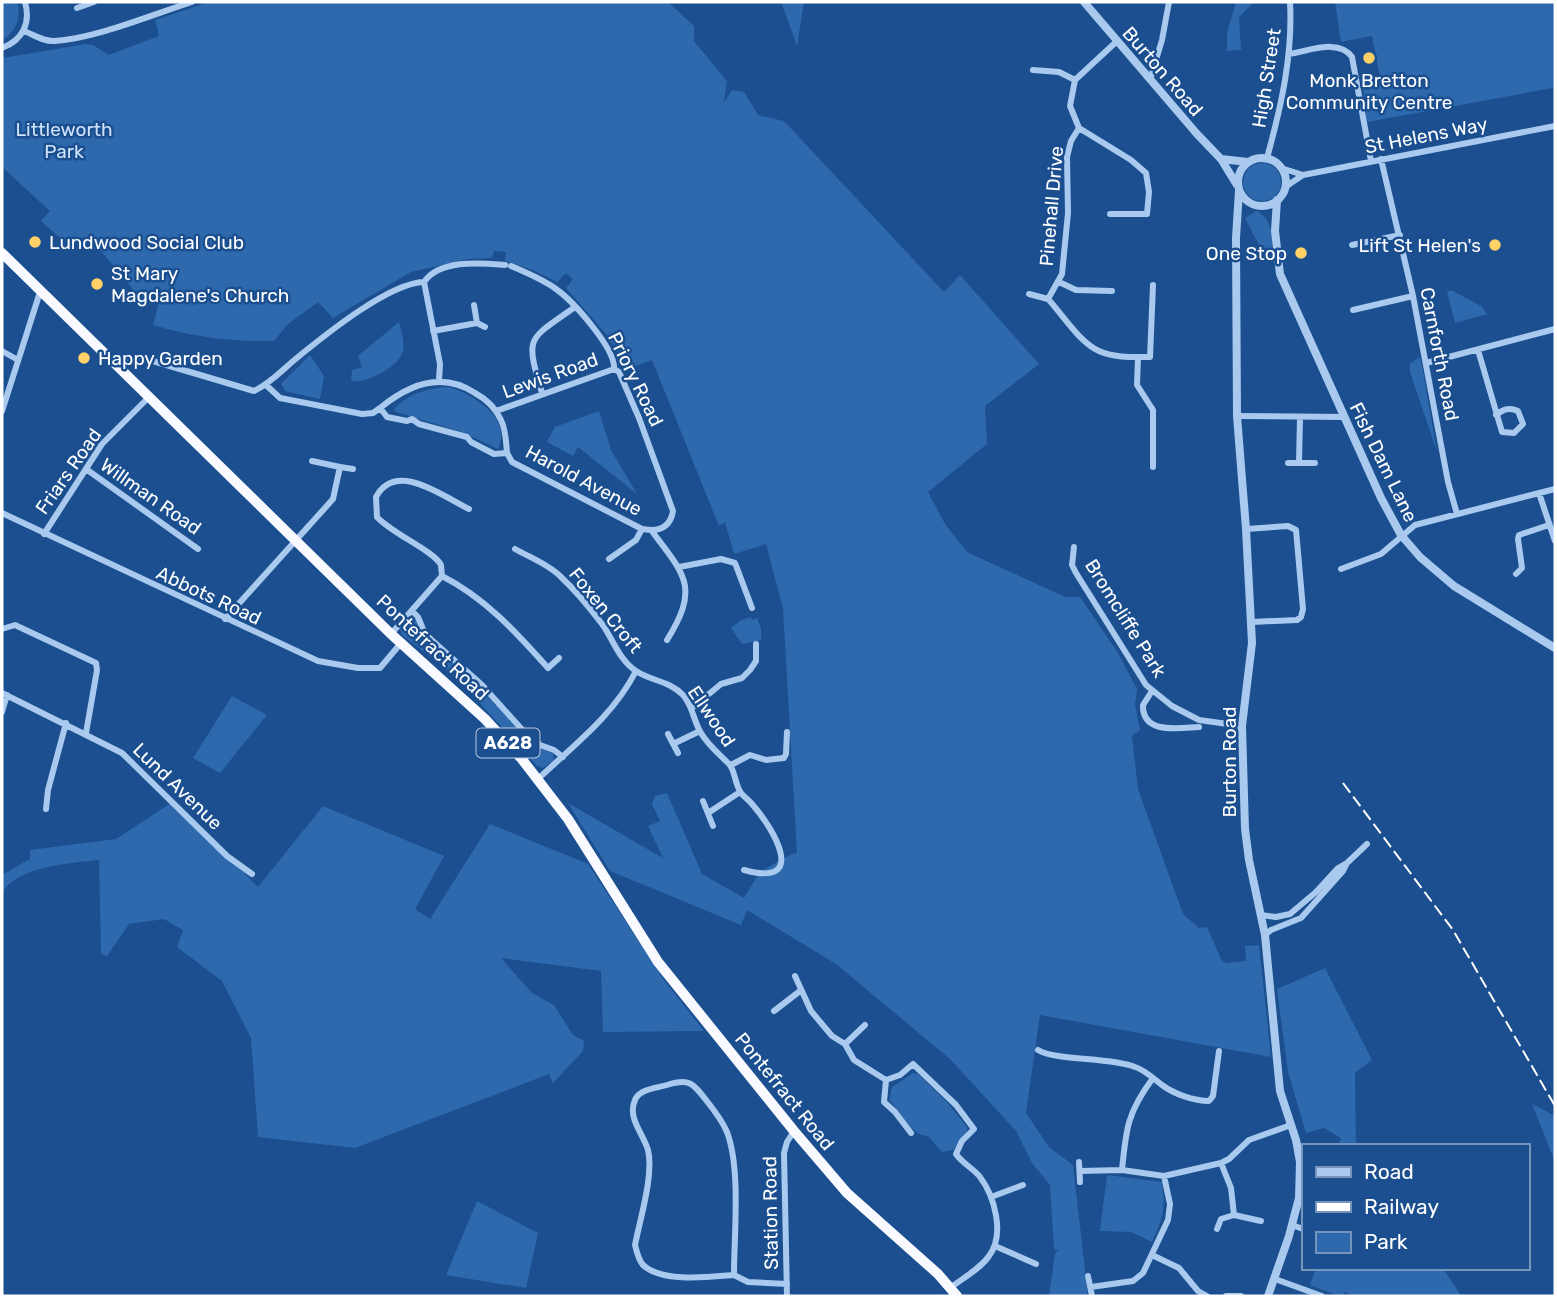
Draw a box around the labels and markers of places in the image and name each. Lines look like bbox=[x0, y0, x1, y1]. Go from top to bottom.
marker: Monk Bretton Community Centre bbox=[1361, 50, 1377, 66]
place label: Monk Bretton Community Centre bbox=[1286, 69, 1452, 114]
place label: Lundwood Social Club bbox=[49, 231, 244, 254]
marker: Lundwood Social Club bbox=[27, 234, 43, 250]
place label: Lift St Helen's bbox=[1359, 234, 1481, 257]
marker: Lift St Helen's bbox=[1487, 237, 1503, 253]
place label: One Stop bbox=[1206, 242, 1287, 265]
marker: One Stop bbox=[1293, 245, 1309, 261]
place label: St Mary Magdalene's Church bbox=[111, 262, 289, 307]
marker: St Mary Magdalene's Church bbox=[89, 276, 105, 292]
place label: Happy Garden bbox=[98, 347, 223, 370]
marker: Happy Garden bbox=[76, 350, 92, 366]

